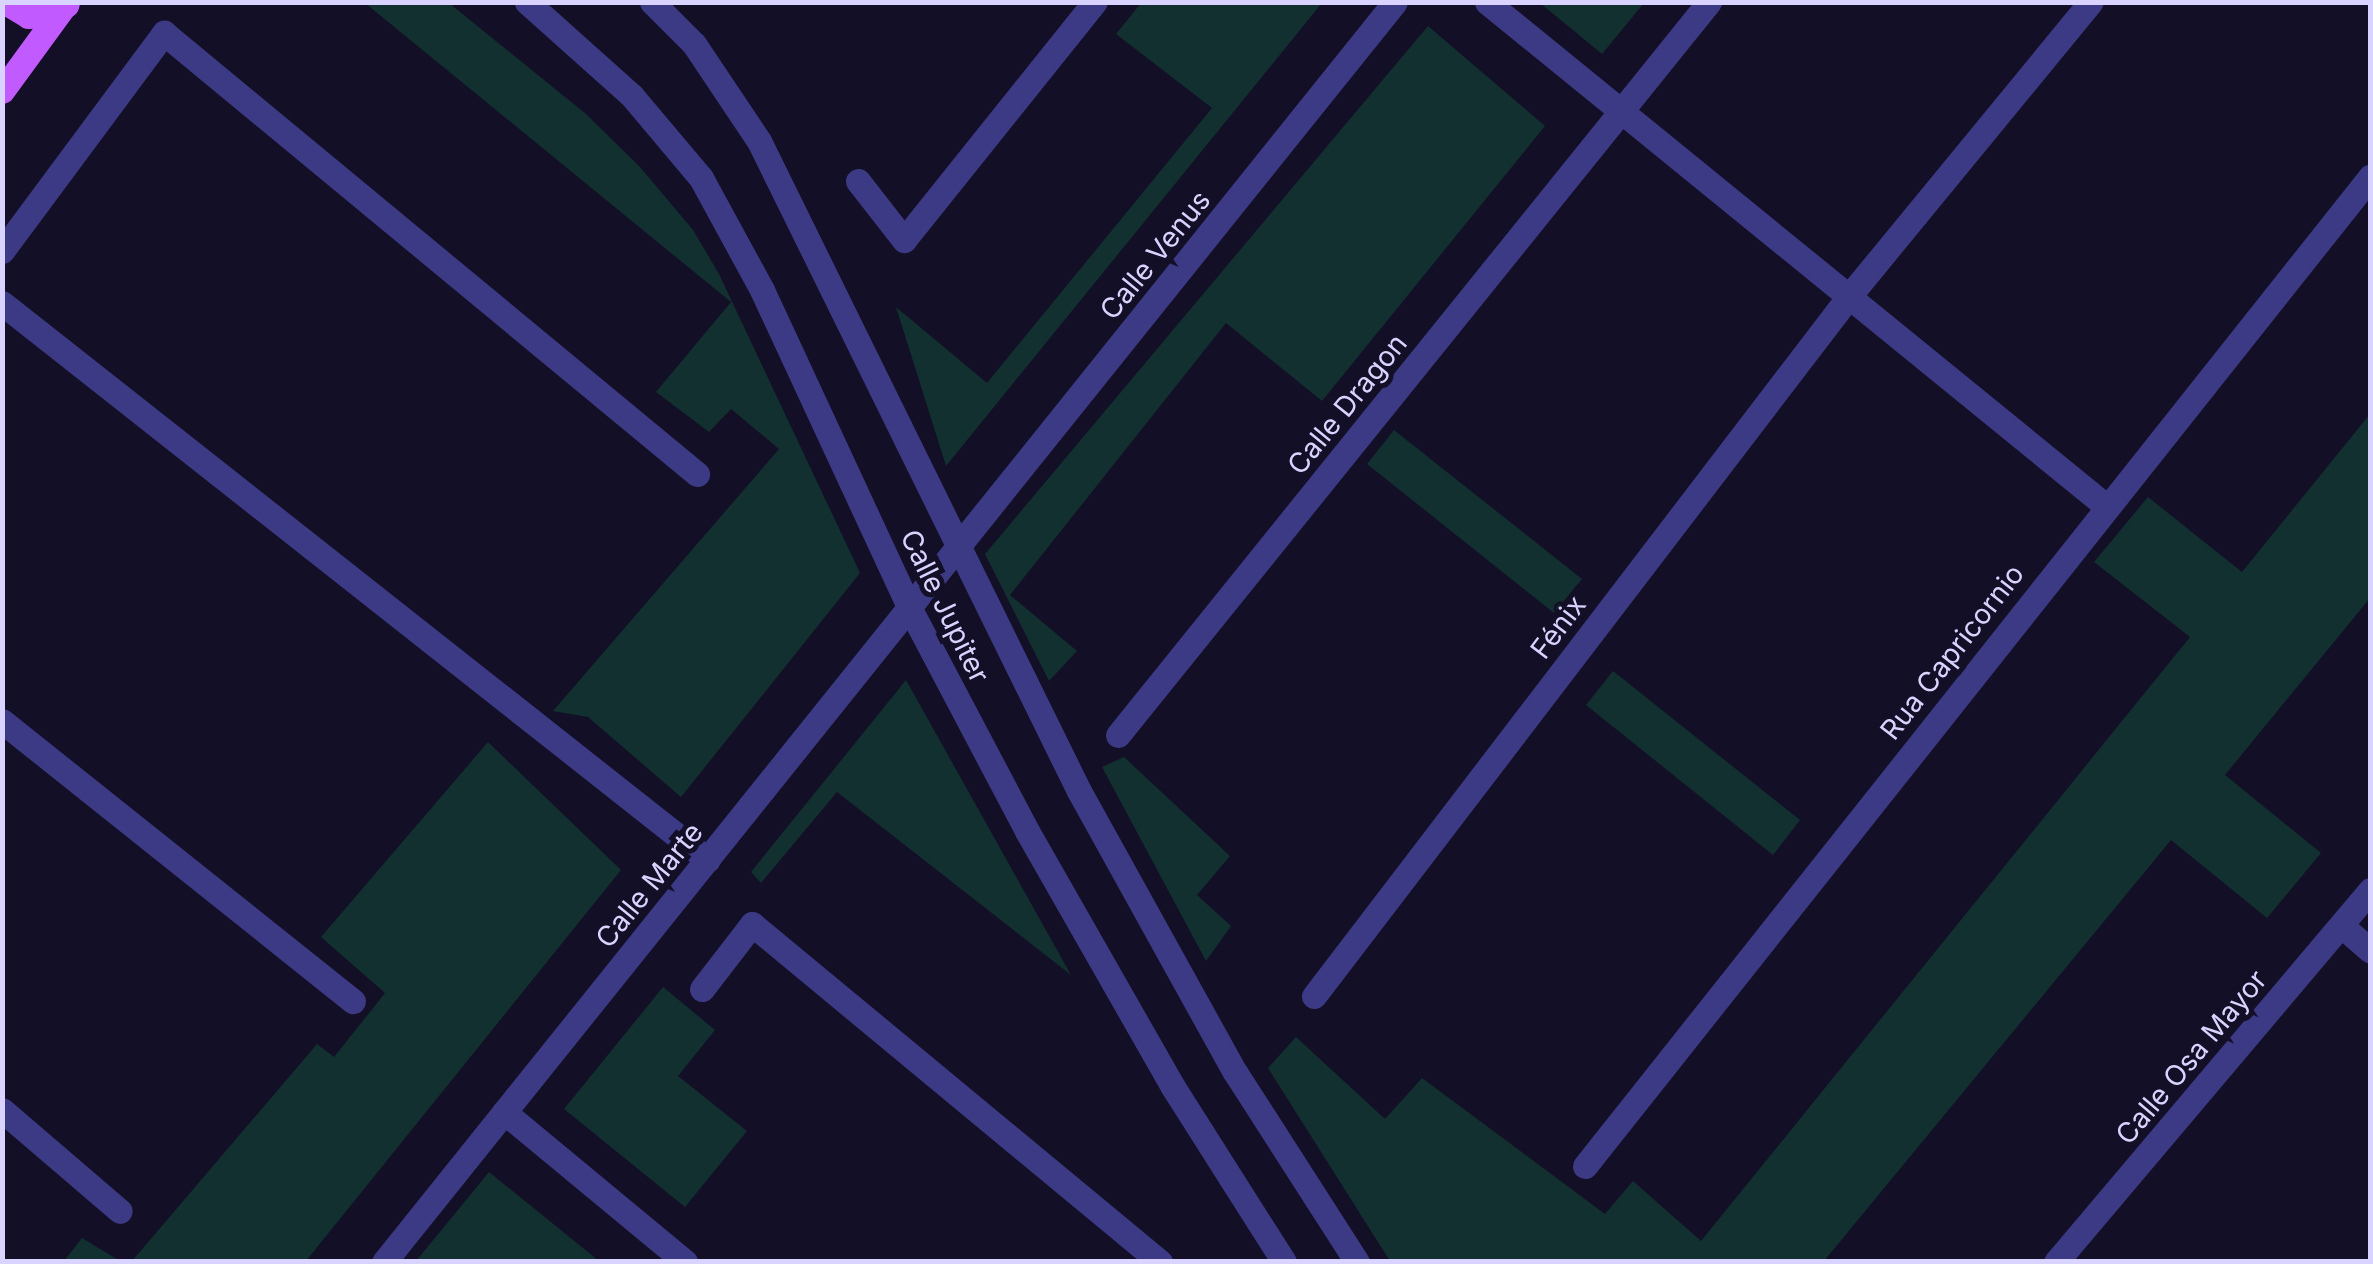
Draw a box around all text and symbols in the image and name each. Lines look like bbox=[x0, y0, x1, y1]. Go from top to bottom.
street label: Calle Venus bbox=[1093, 184, 1217, 326]
street label: Calle Dragon bbox=[1280, 327, 1414, 481]
street label: Calle Jupiter bbox=[893, 524, 997, 688]
street label: Rua Capricornio bbox=[1873, 558, 2031, 746]
street label: Fénix bbox=[1523, 589, 1593, 665]
street label: Calle Marte bbox=[588, 816, 710, 954]
street label: Calle Osa Mayor bbox=[2108, 963, 2274, 1151]

